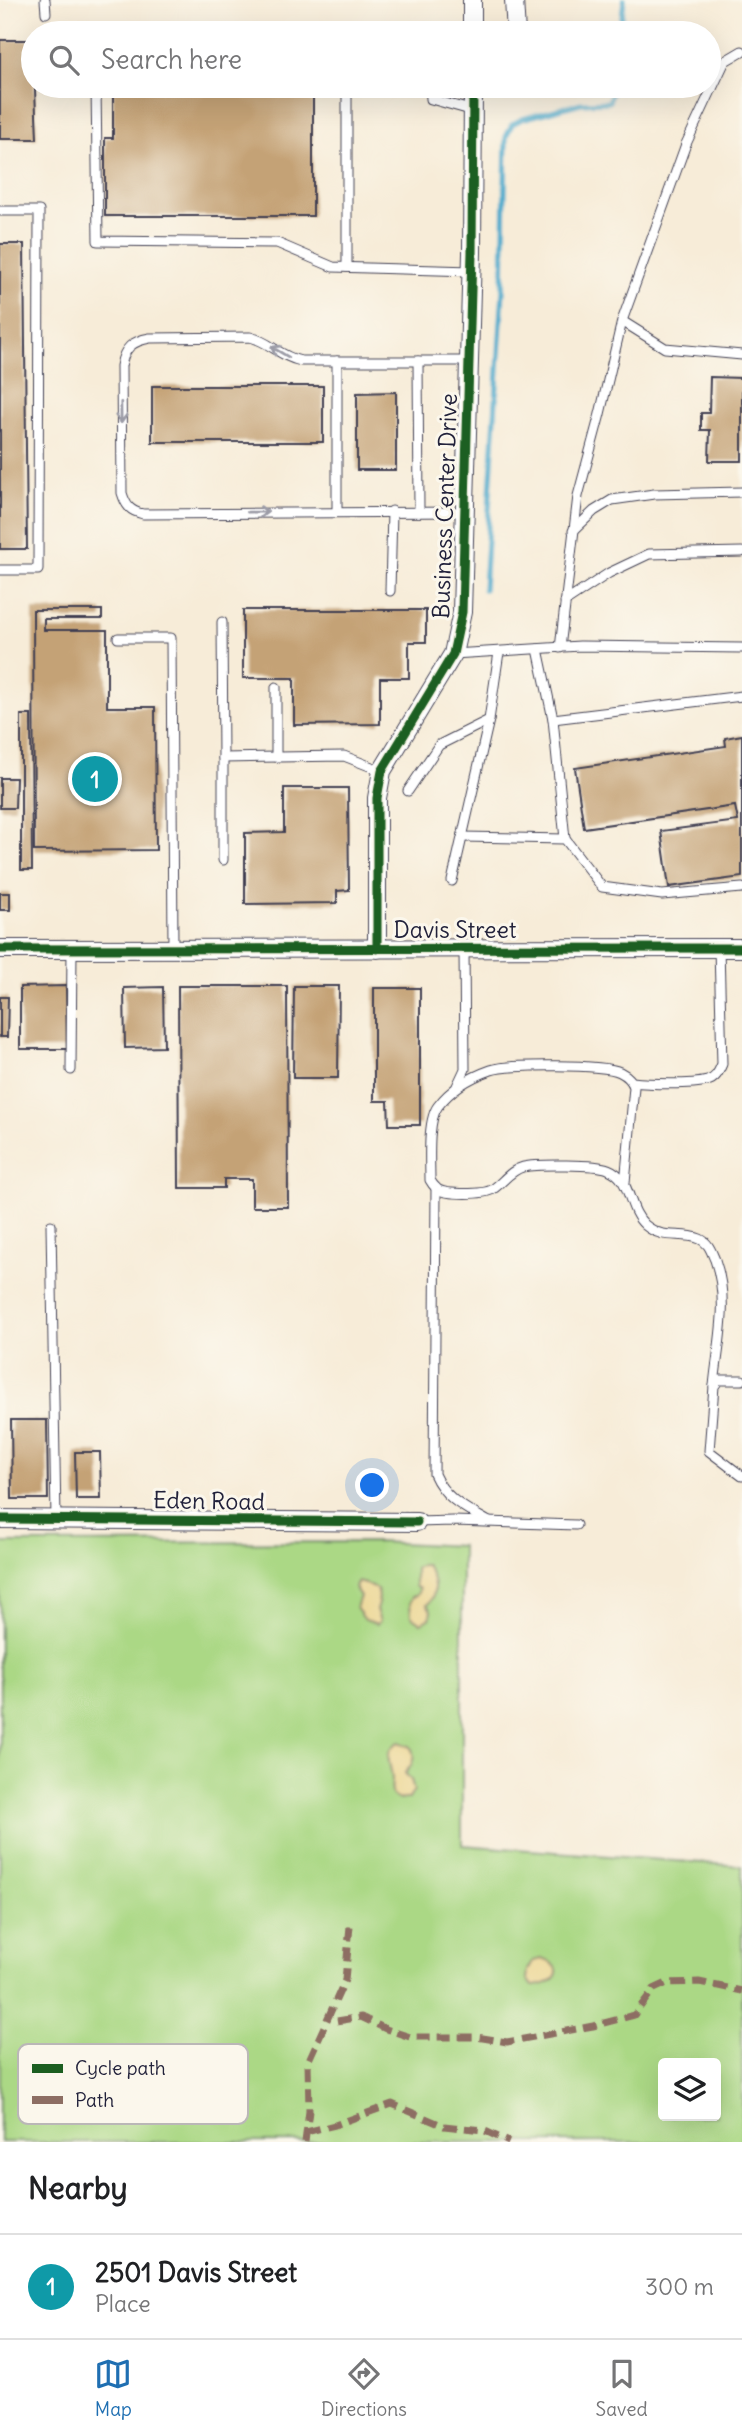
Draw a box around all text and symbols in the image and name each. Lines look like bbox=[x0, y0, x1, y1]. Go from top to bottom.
search box bbox=[21, 21, 721, 98]
icon: search bbox=[45, 41, 83, 79]
text: Search here bbox=[101, 43, 242, 76]
one-way arrow bbox=[271, 345, 291, 359]
street label: Business Center Drive bbox=[426, 393, 463, 619]
one-way arrow bbox=[115, 402, 128, 425]
one-way arrow bbox=[247, 506, 270, 519]
pin: 1 bbox=[72, 753, 118, 805]
street label: Davis Street bbox=[393, 915, 517, 944]
your location bbox=[355, 1468, 389, 1502]
street label: Eden Road bbox=[153, 1485, 265, 1516]
legend bbox=[18, 2044, 248, 2124]
text: Cycle path bbox=[75, 2056, 166, 2080]
map controls bbox=[658, 2058, 721, 2121]
button: layers bbox=[658, 2058, 721, 2121]
text: Path bbox=[75, 2088, 114, 2112]
text: Nearby bbox=[28, 2169, 128, 2207]
text: 2501 Davis Street bbox=[95, 2256, 297, 2289]
text: 1 bbox=[46, 2272, 56, 2301]
text: 300 m bbox=[645, 2272, 714, 2301]
text: Place bbox=[95, 2289, 151, 2318]
tab: Map bbox=[94, 2355, 132, 2421]
tab: Directions bbox=[321, 2355, 407, 2421]
tab: Saved bbox=[596, 2355, 648, 2421]

